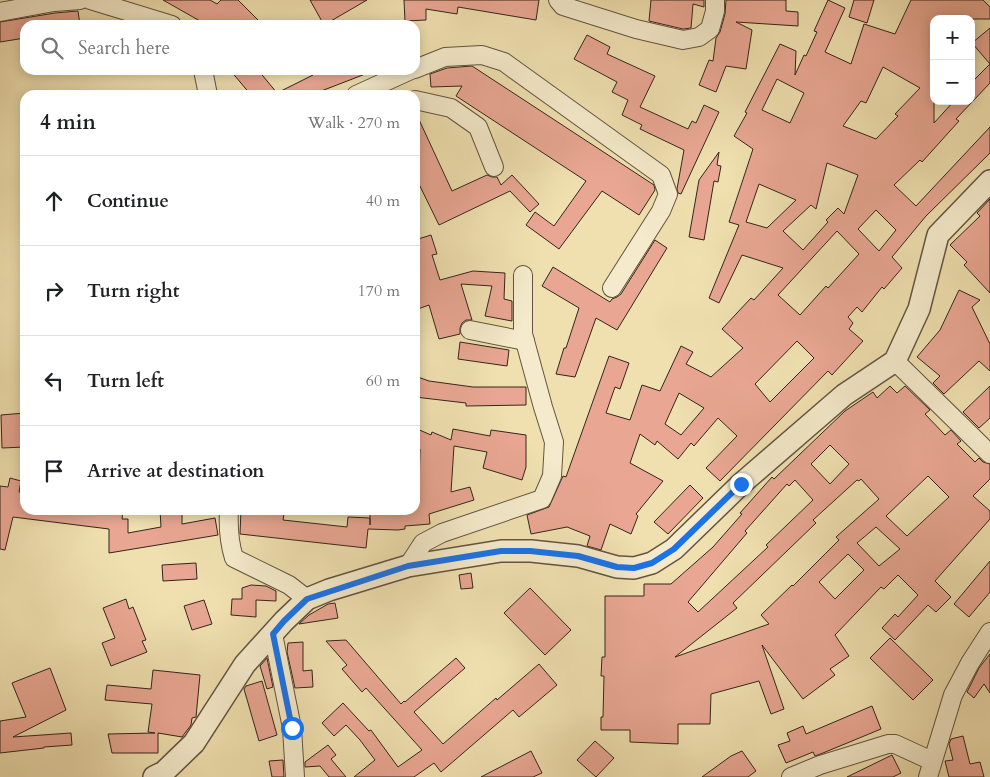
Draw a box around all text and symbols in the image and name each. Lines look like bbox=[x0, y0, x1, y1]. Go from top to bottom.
map controls bbox=[930, 15, 975, 105]
button: + bbox=[930, 15, 975, 60]
search box bbox=[20, 20, 420, 75]
icon: search bbox=[38, 34, 66, 62]
text: Search here bbox=[78, 35, 170, 61]
button: − bbox=[930, 60, 975, 105]
text: 4 min bbox=[40, 108, 96, 137]
text: Walk · 270 m bbox=[308, 112, 400, 134]
icon: ahead bbox=[40, 187, 68, 215]
text: Continue bbox=[87, 188, 169, 214]
text: 40 m bbox=[366, 190, 400, 212]
icon: right bbox=[40, 277, 68, 305]
text: Turn right bbox=[87, 278, 179, 304]
text: 170 m bbox=[358, 280, 400, 302]
icon: left bbox=[40, 367, 68, 395]
text: Turn left bbox=[87, 368, 164, 394]
text: 60 m bbox=[366, 370, 400, 392]
icon: arrive bbox=[40, 457, 68, 485]
text: Arrive at destination bbox=[87, 458, 264, 484]
route end bbox=[730, 473, 753, 496]
route start bbox=[281, 717, 304, 740]

